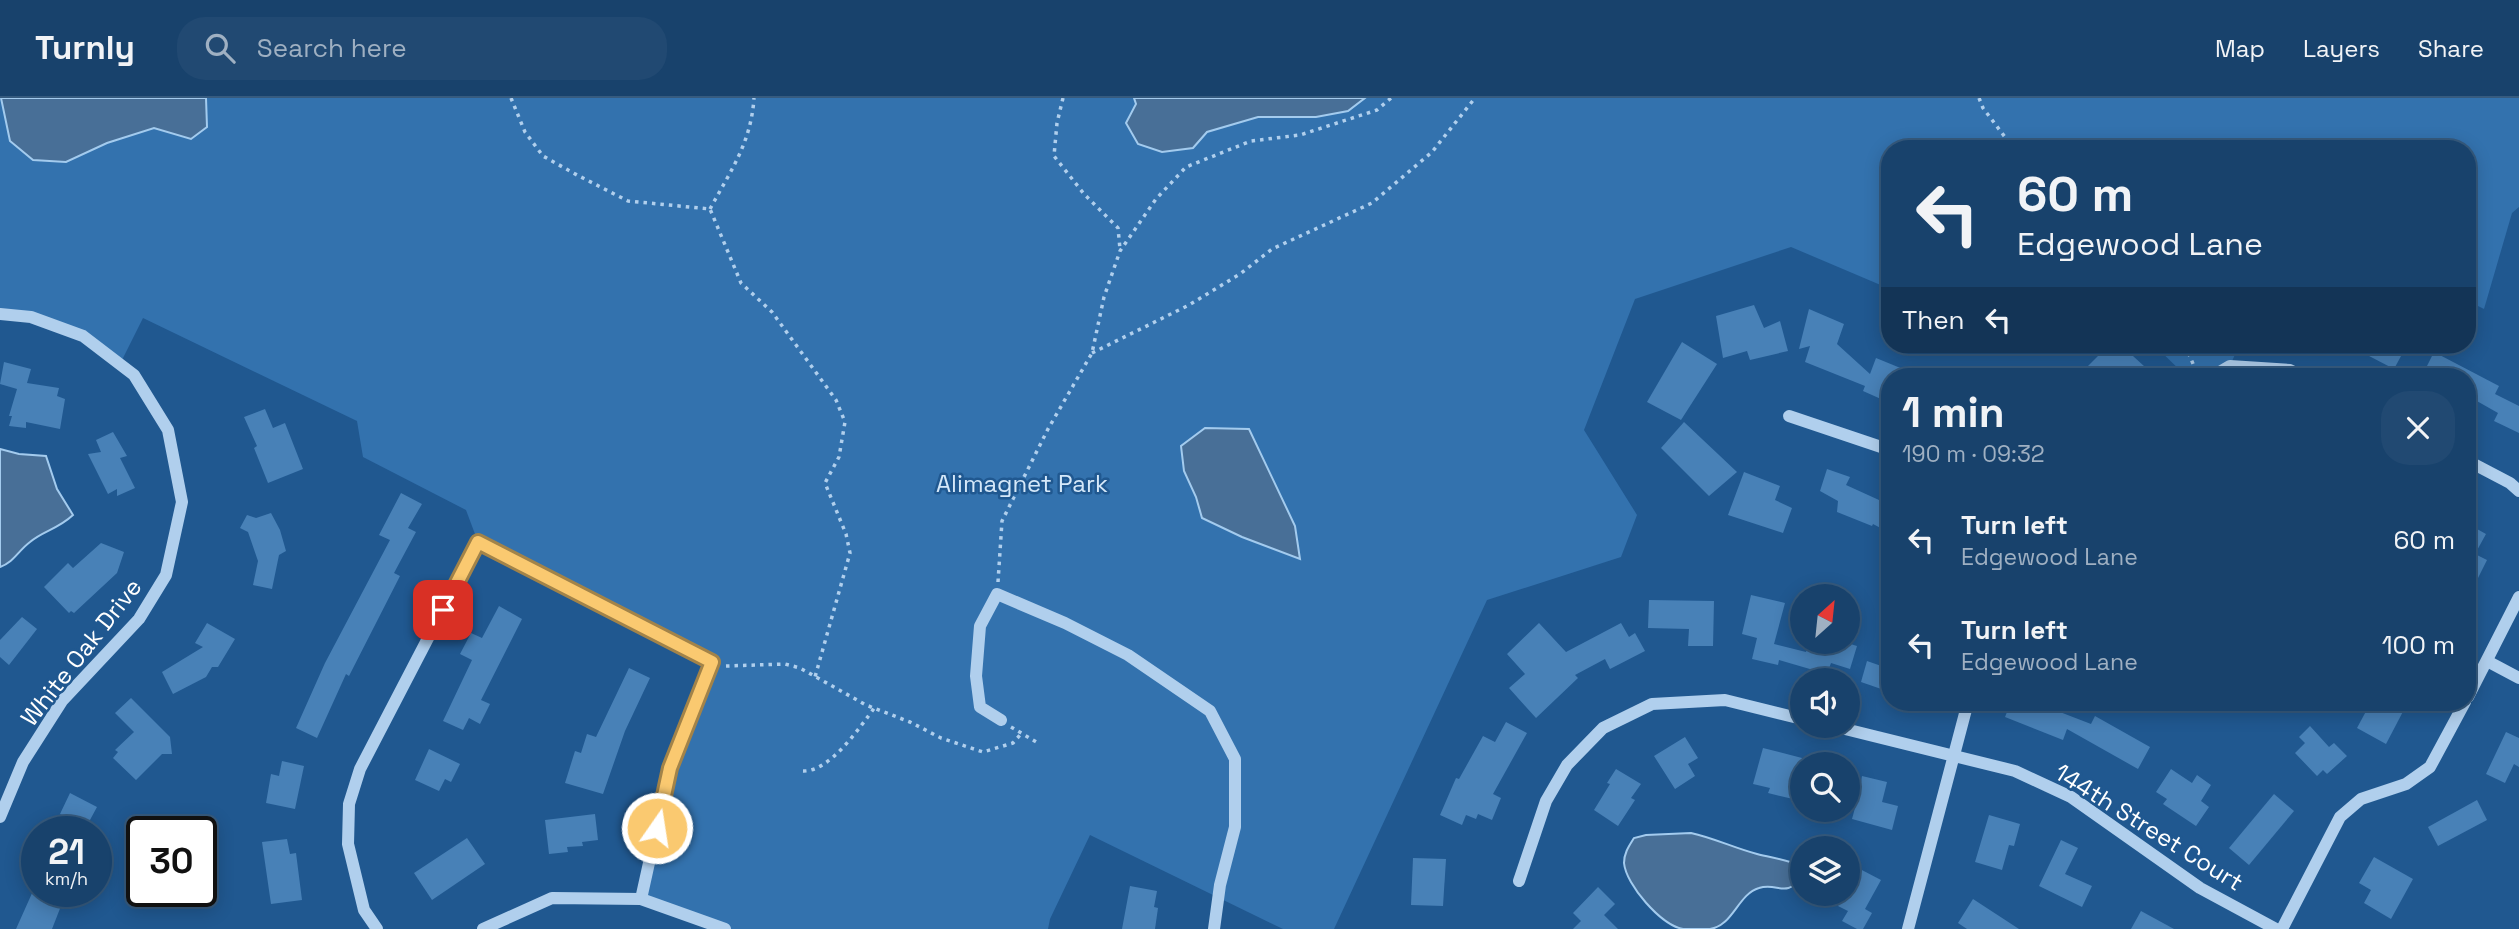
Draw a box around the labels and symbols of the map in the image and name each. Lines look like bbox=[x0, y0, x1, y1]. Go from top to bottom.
park label: Alimagnet Park bbox=[936, 468, 1108, 499]
street label: White Oak Drive bbox=[14, 572, 148, 732]
pin bbox=[413, 580, 473, 640]
north arrow bbox=[1790, 584, 1860, 654]
street label: 144th Street Court bbox=[2049, 756, 2249, 898]
position arrow bbox=[620, 791, 694, 865]
speed limit sign: 30 bbox=[126, 816, 217, 907]

